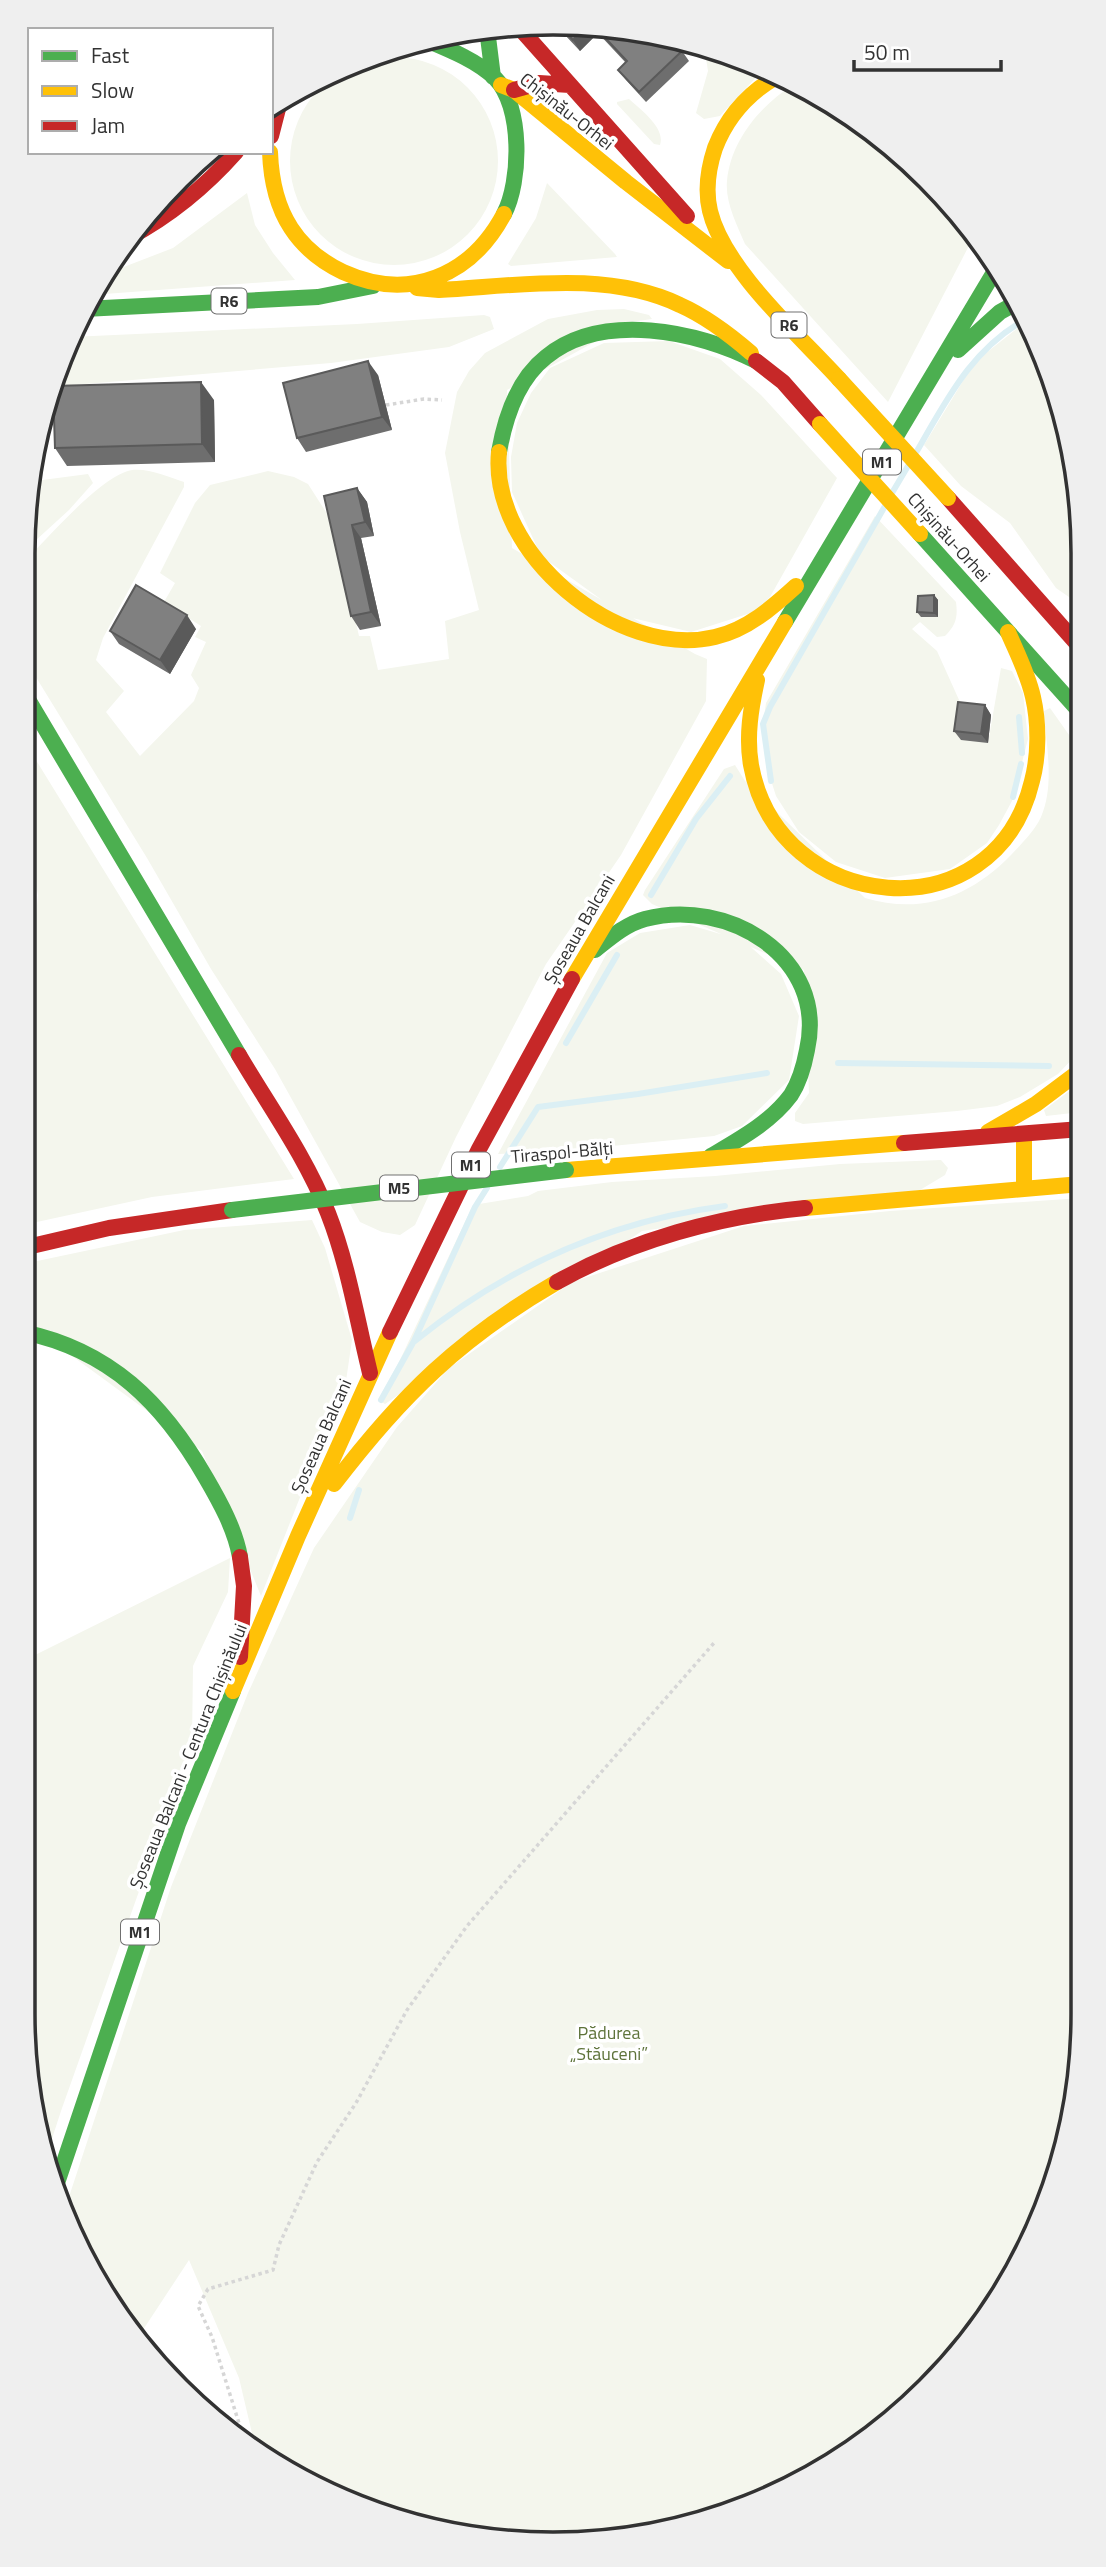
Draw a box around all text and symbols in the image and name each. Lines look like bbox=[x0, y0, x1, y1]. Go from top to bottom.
legend bbox=[28, 28, 273, 154]
scale bar bbox=[854, 28, 1001, 72]
text: 50 m bbox=[864, 36, 910, 68]
text: Fast bbox=[91, 39, 130, 71]
street label: Chișinău-Orhei bbox=[514, 66, 620, 156]
text: Slow bbox=[91, 74, 134, 106]
text: Jam bbox=[91, 109, 125, 141]
road number: R6 bbox=[212, 288, 246, 314]
road number: R6 bbox=[772, 312, 806, 338]
road number: M1 bbox=[863, 449, 901, 475]
street label: Chișinău-Orhei bbox=[901, 486, 997, 588]
street label: Șoseaua Balcani bbox=[537, 869, 621, 989]
street label: Tiraspol-Bălți bbox=[510, 1134, 614, 1170]
road number: M1 bbox=[452, 1152, 490, 1177]
road number: M5 bbox=[380, 1176, 418, 1200]
street label: Șoseaua Balcani bbox=[284, 1374, 358, 1498]
street label: Șoseaua Balcani - Centura Chișinăului bbox=[122, 1619, 254, 1893]
road number: M1 bbox=[121, 1920, 159, 1944]
park label: Pădurea „Stăuceni” bbox=[570, 2019, 648, 2067]

